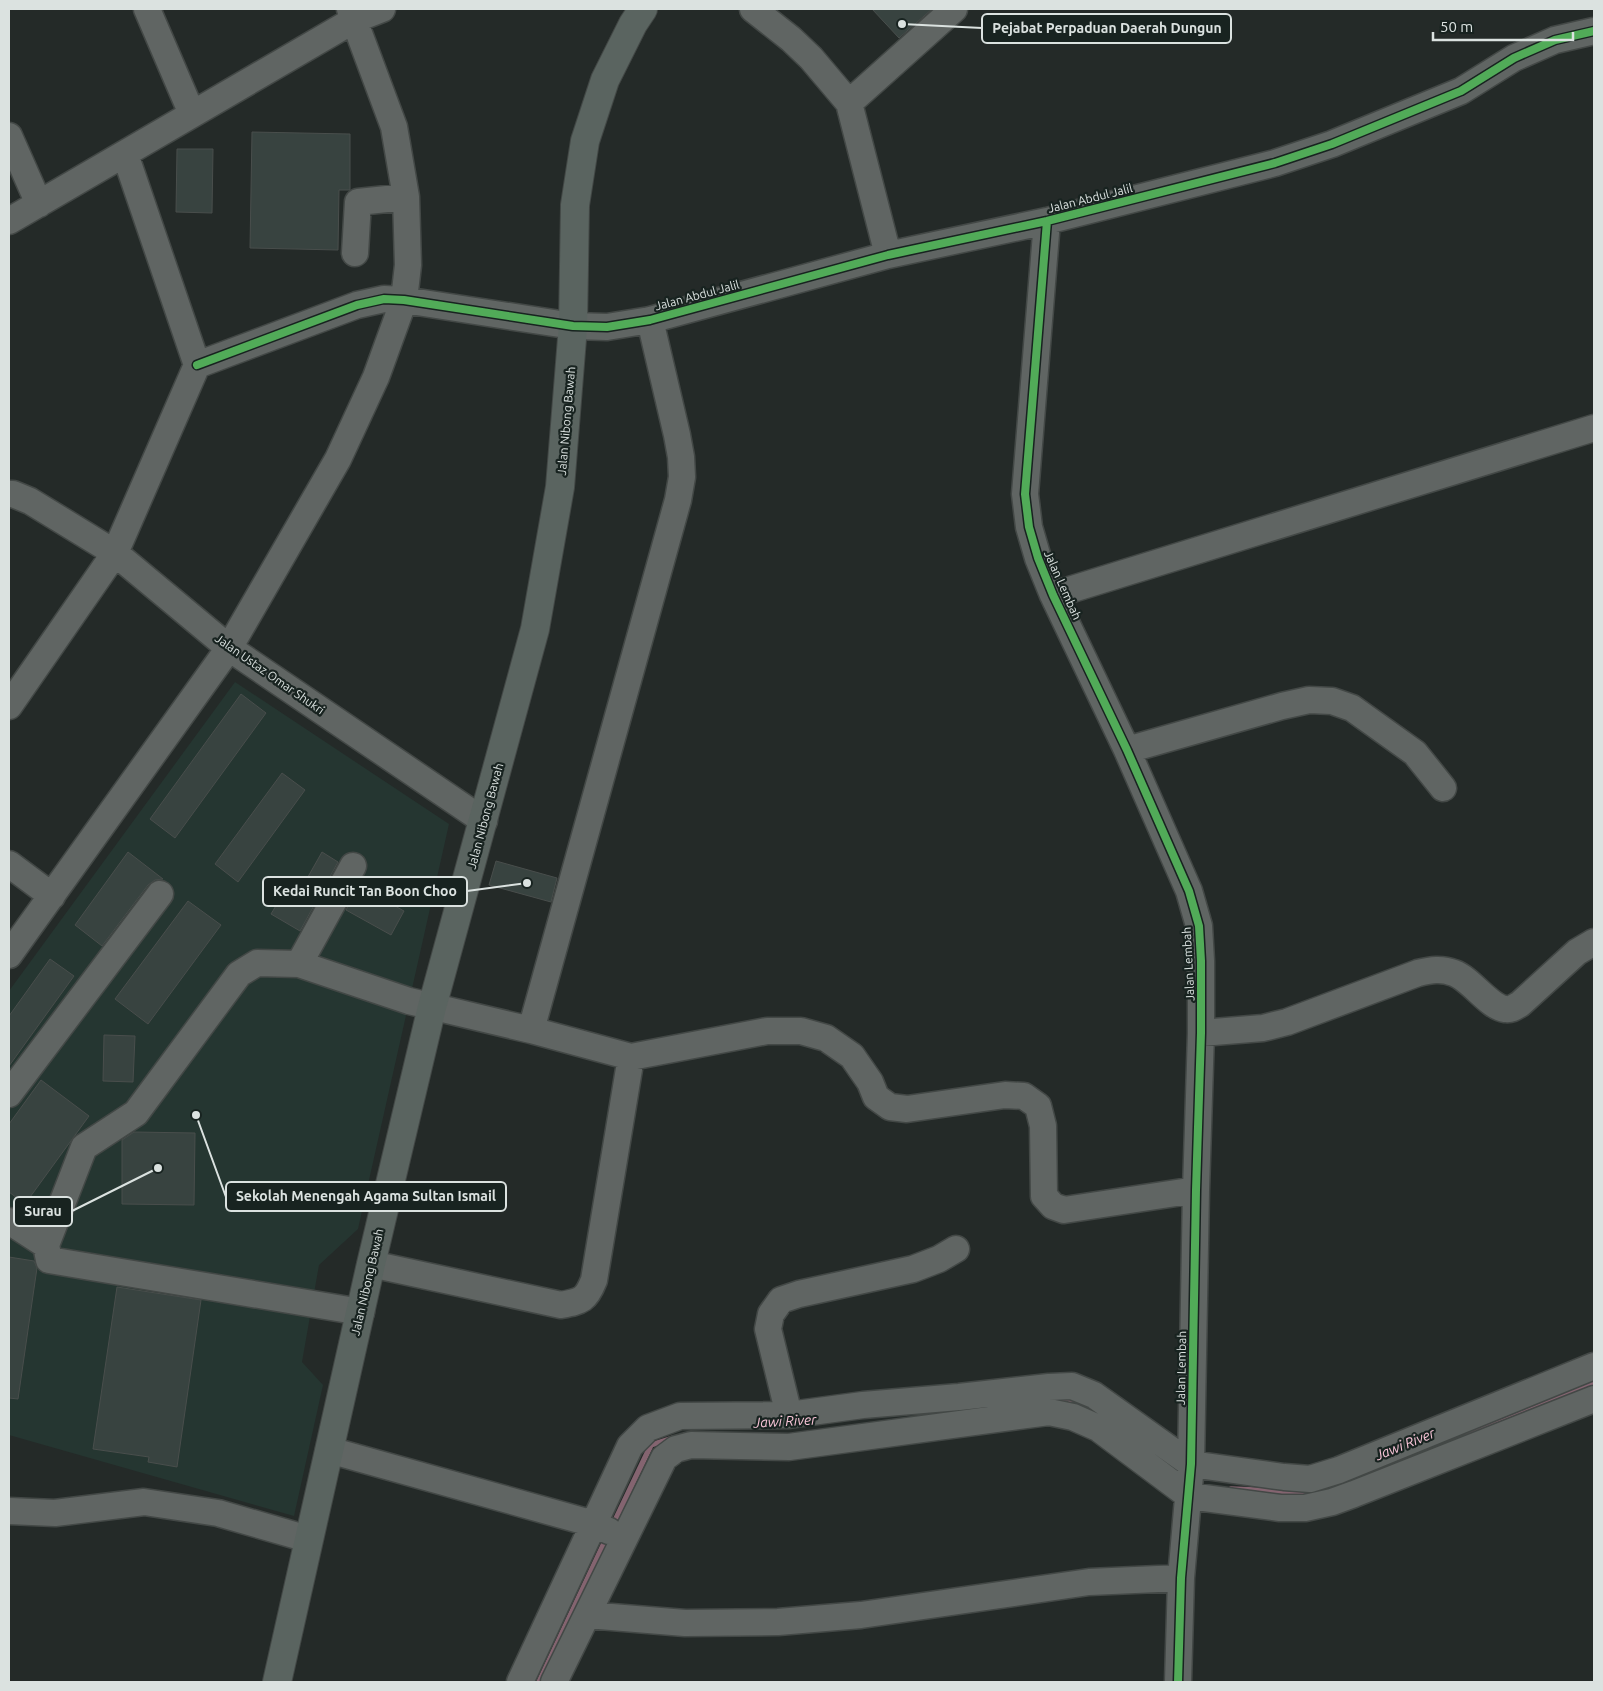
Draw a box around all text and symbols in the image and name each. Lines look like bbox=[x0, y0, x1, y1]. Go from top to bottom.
scale bar bbox=[1433, 10, 1573, 42]
callout: Pejabat Perpaduan Daerah Dungun bbox=[982, 14, 1231, 43]
text: 50 m bbox=[1440, 18, 1473, 35]
text: Pejabat Perpaduan Daerah Dungun bbox=[992, 20, 1222, 36]
street label: Jalan Abdul Jalil bbox=[1046, 181, 1134, 215]
street label: Jalan Abdul Jalil bbox=[653, 277, 741, 313]
street label: Jalan Nibong Bawah bbox=[555, 366, 577, 476]
street label: Jalan Lembah bbox=[1042, 548, 1084, 622]
street label: Jalan Ustaz Omar Shukri bbox=[213, 631, 327, 717]
street label: Jalan Nibong Bawah bbox=[465, 762, 505, 870]
callout: Kedai Runcit Tan Boon Choo bbox=[263, 877, 467, 906]
text: Kedai Runcit Tan Boon Choo bbox=[273, 883, 457, 899]
street label: Jalan Lembah bbox=[1180, 927, 1196, 1001]
callout: Sekolah Menengah Agama Sultan Ismail bbox=[226, 1182, 506, 1211]
text: Sekolah Menengah Agama Sultan Ismail bbox=[236, 1188, 496, 1204]
callout: Surau bbox=[14, 1197, 72, 1226]
text: Surau bbox=[24, 1203, 62, 1219]
street label: Jalan Nibong Bawah bbox=[348, 1227, 386, 1337]
street label: Jalan Lembah bbox=[1174, 1331, 1188, 1405]
water label: Jawi River bbox=[752, 1411, 817, 1431]
water label: Jawi River bbox=[1372, 1425, 1438, 1464]

